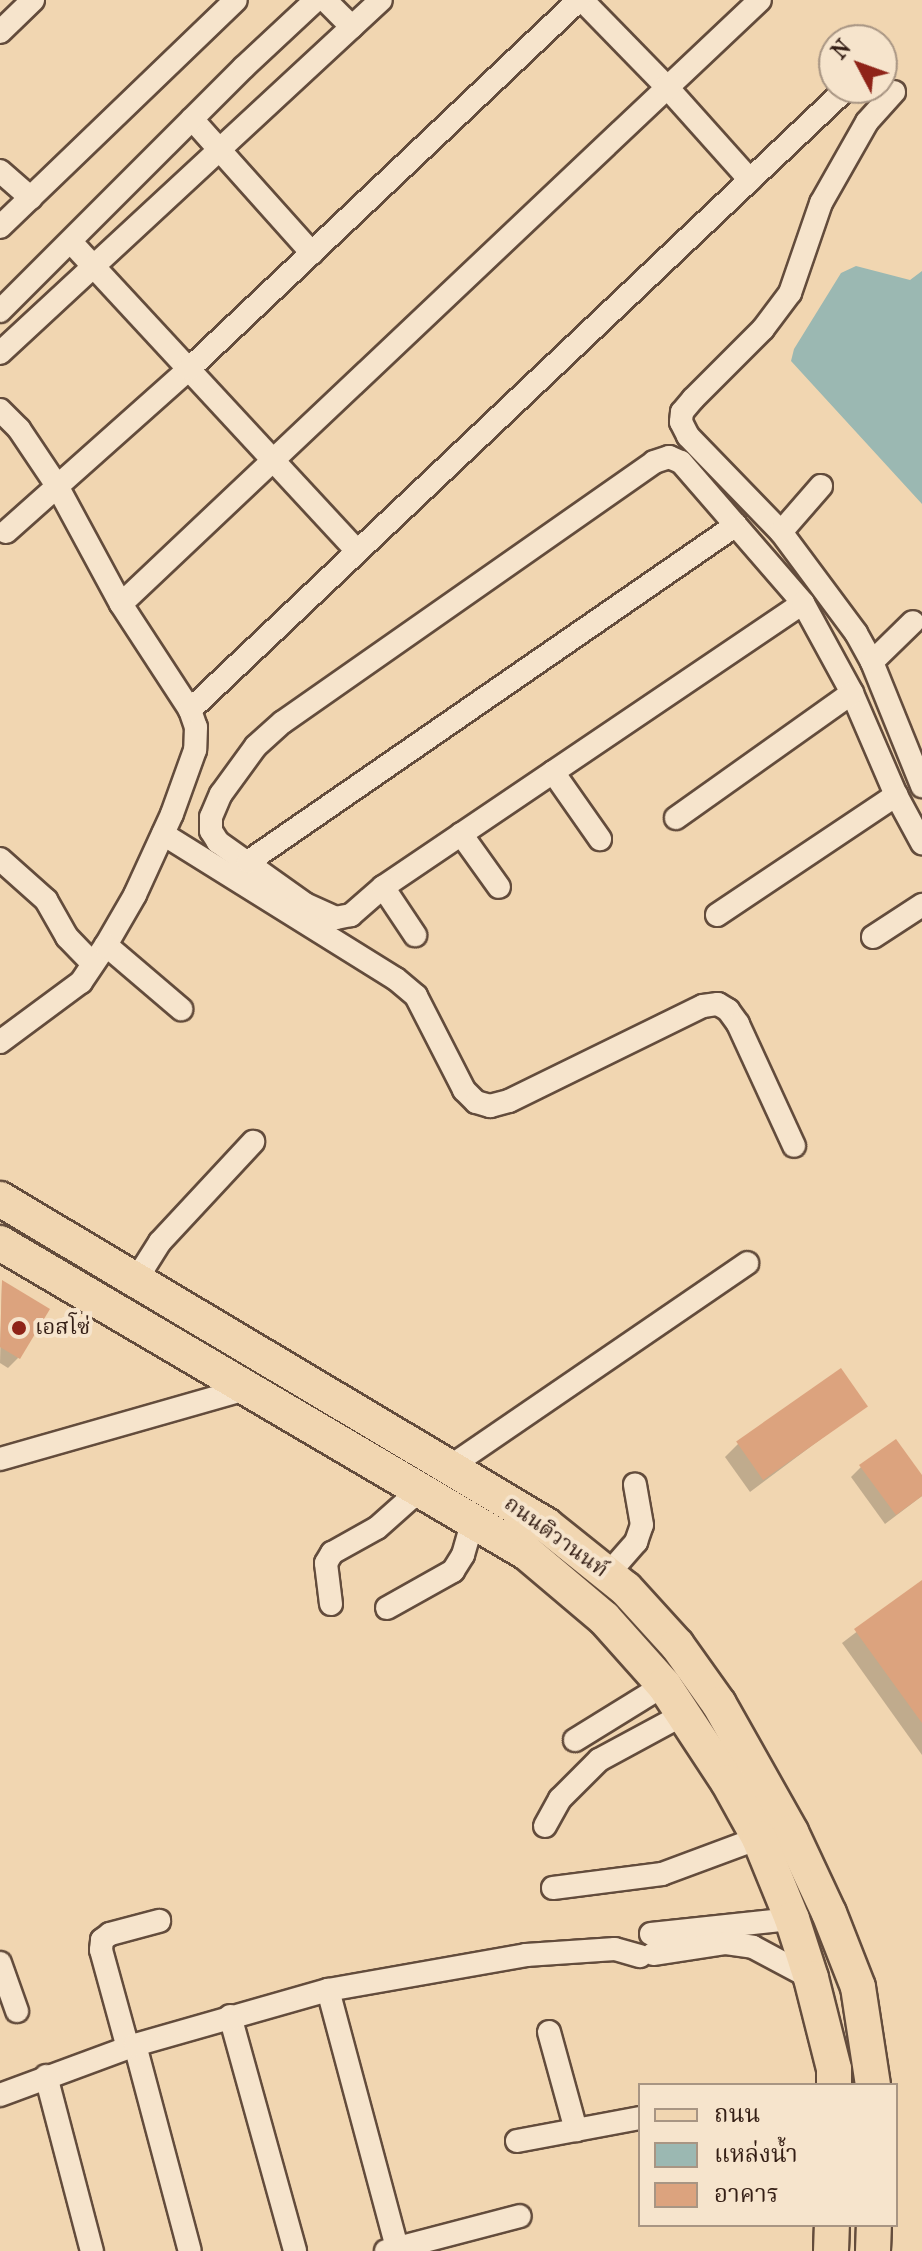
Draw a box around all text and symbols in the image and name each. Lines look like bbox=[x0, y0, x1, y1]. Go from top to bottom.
north arrow bbox=[818, 24, 898, 104]
text: N bbox=[826, 35, 857, 64]
place label: เอสโซ่ bbox=[35, 1315, 90, 1341]
marker: เอสโซ่ bbox=[10, 1319, 28, 1337]
street label: ถนนติวานนท์ bbox=[499, 1490, 613, 1584]
legend bbox=[638, 2083, 898, 2227]
text: ถนน bbox=[714, 2100, 760, 2128]
text: แหล่งน้ำ bbox=[714, 2140, 798, 2168]
text: อาคาร bbox=[714, 2180, 779, 2208]

